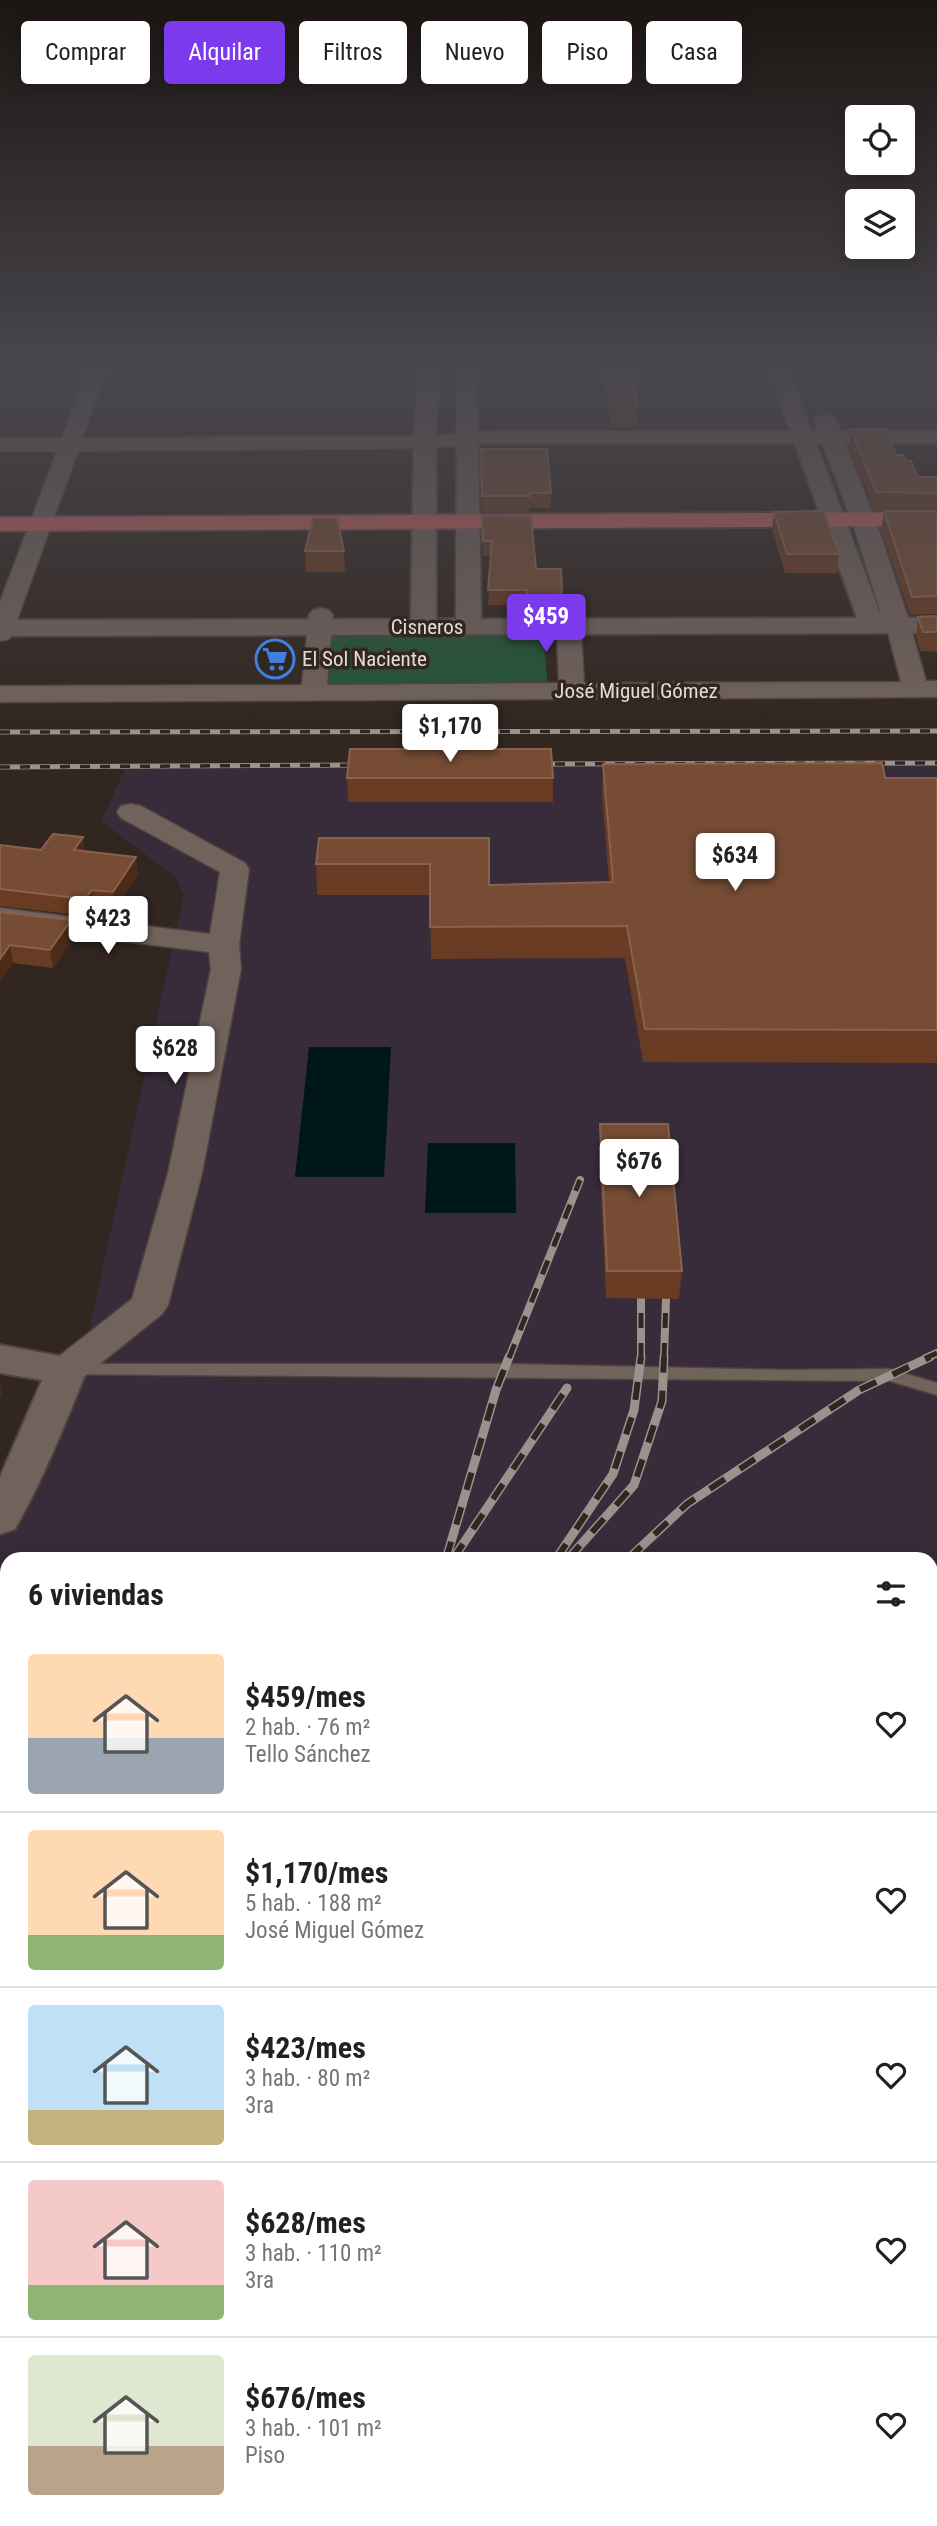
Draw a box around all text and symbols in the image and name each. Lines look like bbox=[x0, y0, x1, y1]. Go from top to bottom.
chip: Comprar bbox=[21, 21, 150, 84]
chip: Alquilar bbox=[164, 21, 285, 84]
chip: Filtros bbox=[299, 21, 407, 84]
chip: Nuevo bbox=[421, 21, 528, 84]
chip: Piso bbox=[542, 21, 632, 84]
chip: Casa bbox=[646, 21, 742, 84]
map controls bbox=[845, 105, 915, 259]
button: locate bbox=[845, 105, 915, 175]
button: layers bbox=[845, 189, 915, 259]
pin: $459 bbox=[505, 594, 587, 654]
text: $459 bbox=[523, 603, 569, 630]
street label: Cisneros bbox=[391, 615, 463, 639]
supermarket icon: El Sol Naciente bbox=[254, 638, 296, 680]
place label: El Sol Naciente bbox=[302, 647, 427, 671]
street label: José Miguel Gómez bbox=[554, 679, 718, 703]
pin: $1,170 bbox=[393, 704, 507, 764]
text: $1,170 bbox=[418, 713, 482, 740]
pin: $634 bbox=[694, 834, 776, 893]
text: $634 bbox=[712, 842, 758, 869]
pin: $423 bbox=[67, 897, 149, 956]
text: $423 bbox=[85, 905, 131, 932]
pin: $628 bbox=[134, 1026, 216, 1086]
text: $628 bbox=[152, 1035, 198, 1062]
pin: $676 bbox=[598, 1140, 680, 1199]
text: $676 bbox=[616, 1148, 662, 1175]
icon: filters bbox=[872, 1575, 910, 1613]
text: 6 viviendas bbox=[28, 1577, 164, 1612]
text: $459/mes bbox=[245, 1679, 366, 1714]
icon: home bbox=[84, 1682, 168, 1766]
icon: heart bbox=[872, 1705, 910, 1743]
text: 2 hab. · 76 m² bbox=[245, 1714, 370, 1741]
text: Tello Sánchez bbox=[245, 1741, 371, 1768]
text: $1,170/mes bbox=[245, 1855, 388, 1890]
icon: home bbox=[84, 1858, 168, 1942]
icon: heart bbox=[872, 1881, 910, 1919]
text: 5 hab. · 188 m² bbox=[245, 1890, 382, 1917]
text: José Miguel Gómez bbox=[245, 1917, 424, 1944]
text: $423/mes bbox=[245, 2030, 366, 2065]
icon: home bbox=[84, 2033, 168, 2117]
icon: heart bbox=[872, 2056, 910, 2094]
text: 3 hab. · 80 m² bbox=[245, 2065, 370, 2092]
text: 3ra bbox=[245, 2092, 274, 2119]
text: $628/mes bbox=[245, 2205, 366, 2240]
icon: home bbox=[84, 2208, 168, 2292]
icon: heart bbox=[872, 2231, 910, 2269]
text: 3 hab. · 110 m² bbox=[245, 2240, 382, 2267]
text: 3ra bbox=[245, 2267, 274, 2294]
text: $676/mes bbox=[245, 2380, 366, 2415]
icon: home bbox=[84, 2383, 168, 2467]
icon: heart bbox=[872, 2406, 910, 2444]
text: 3 hab. · 101 m² bbox=[245, 2415, 382, 2442]
text: Piso bbox=[245, 2442, 285, 2469]

